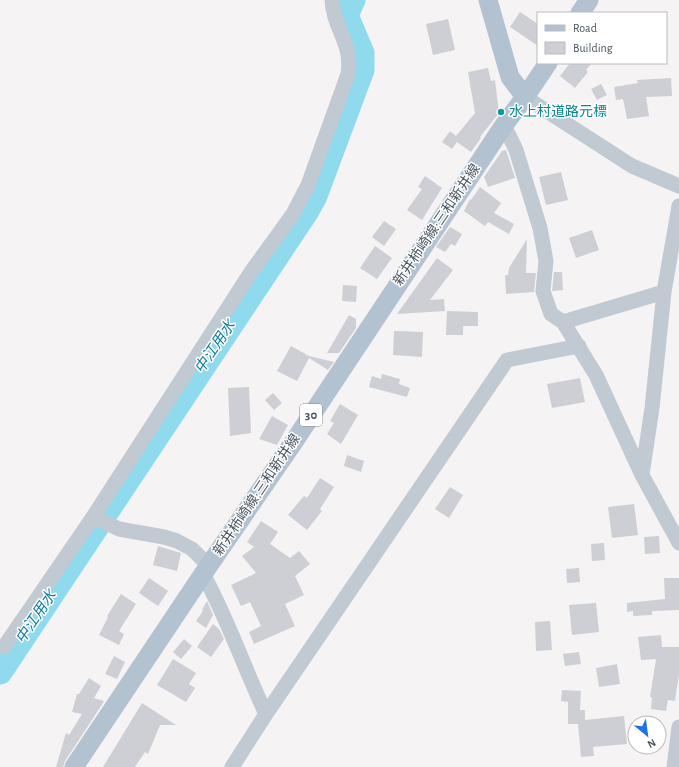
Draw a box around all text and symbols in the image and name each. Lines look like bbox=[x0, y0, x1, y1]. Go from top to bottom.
legend bbox=[537, 12, 667, 64]
text: Road bbox=[573, 22, 597, 34]
text: Building bbox=[573, 42, 613, 54]
place label: 水上村道路元標 bbox=[509, 103, 607, 119]
marker: 水上村道路元標 bbox=[496, 107, 506, 117]
street label: 新井柿崎線;三和新井線 bbox=[389, 161, 483, 288]
water label: 中江用水 bbox=[191, 316, 239, 376]
road number: 30 bbox=[300, 404, 322, 426]
street label: 新井柿崎線;三和新井線 bbox=[209, 431, 303, 558]
water label: 中江用水 bbox=[12, 586, 60, 646]
north arrow bbox=[627, 715, 667, 755]
text: N bbox=[646, 737, 658, 750]

